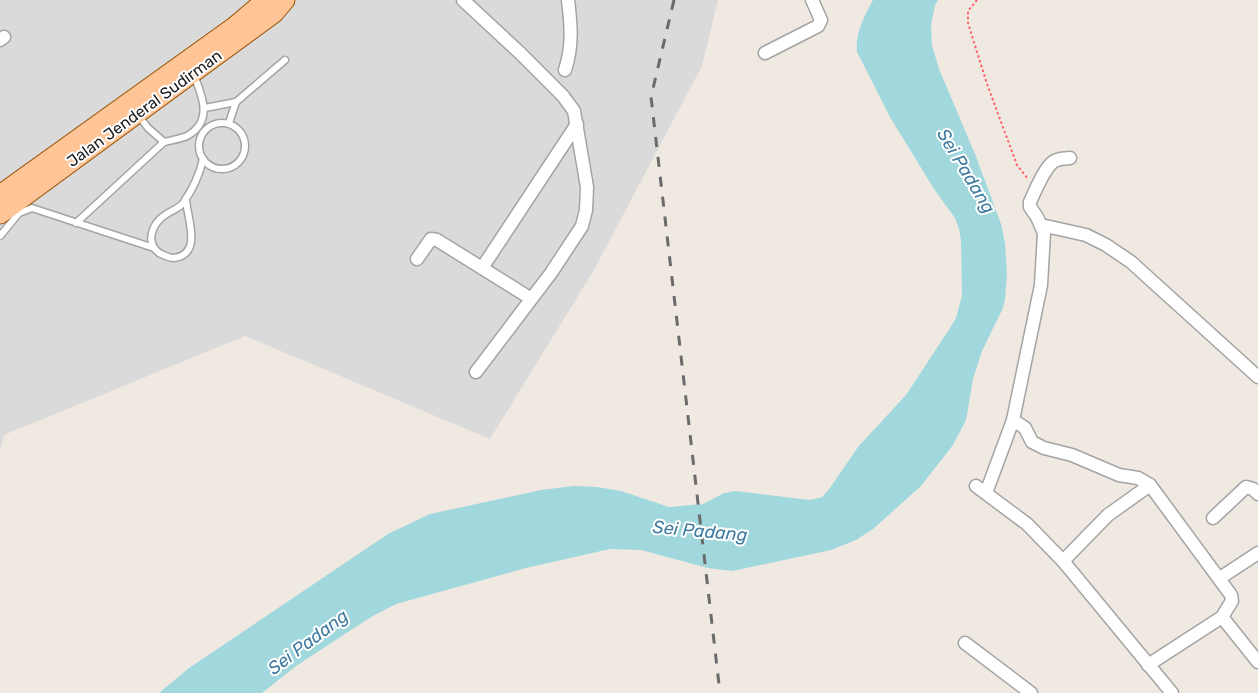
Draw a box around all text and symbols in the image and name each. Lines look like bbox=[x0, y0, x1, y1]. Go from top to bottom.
street label: Jalan Jenderal Sudirman bbox=[63, 46, 225, 171]
water label: Sei Padang bbox=[932, 125, 1000, 218]
water label: Sei Padang bbox=[652, 516, 749, 546]
water label: Sei Padang bbox=[263, 604, 353, 679]

